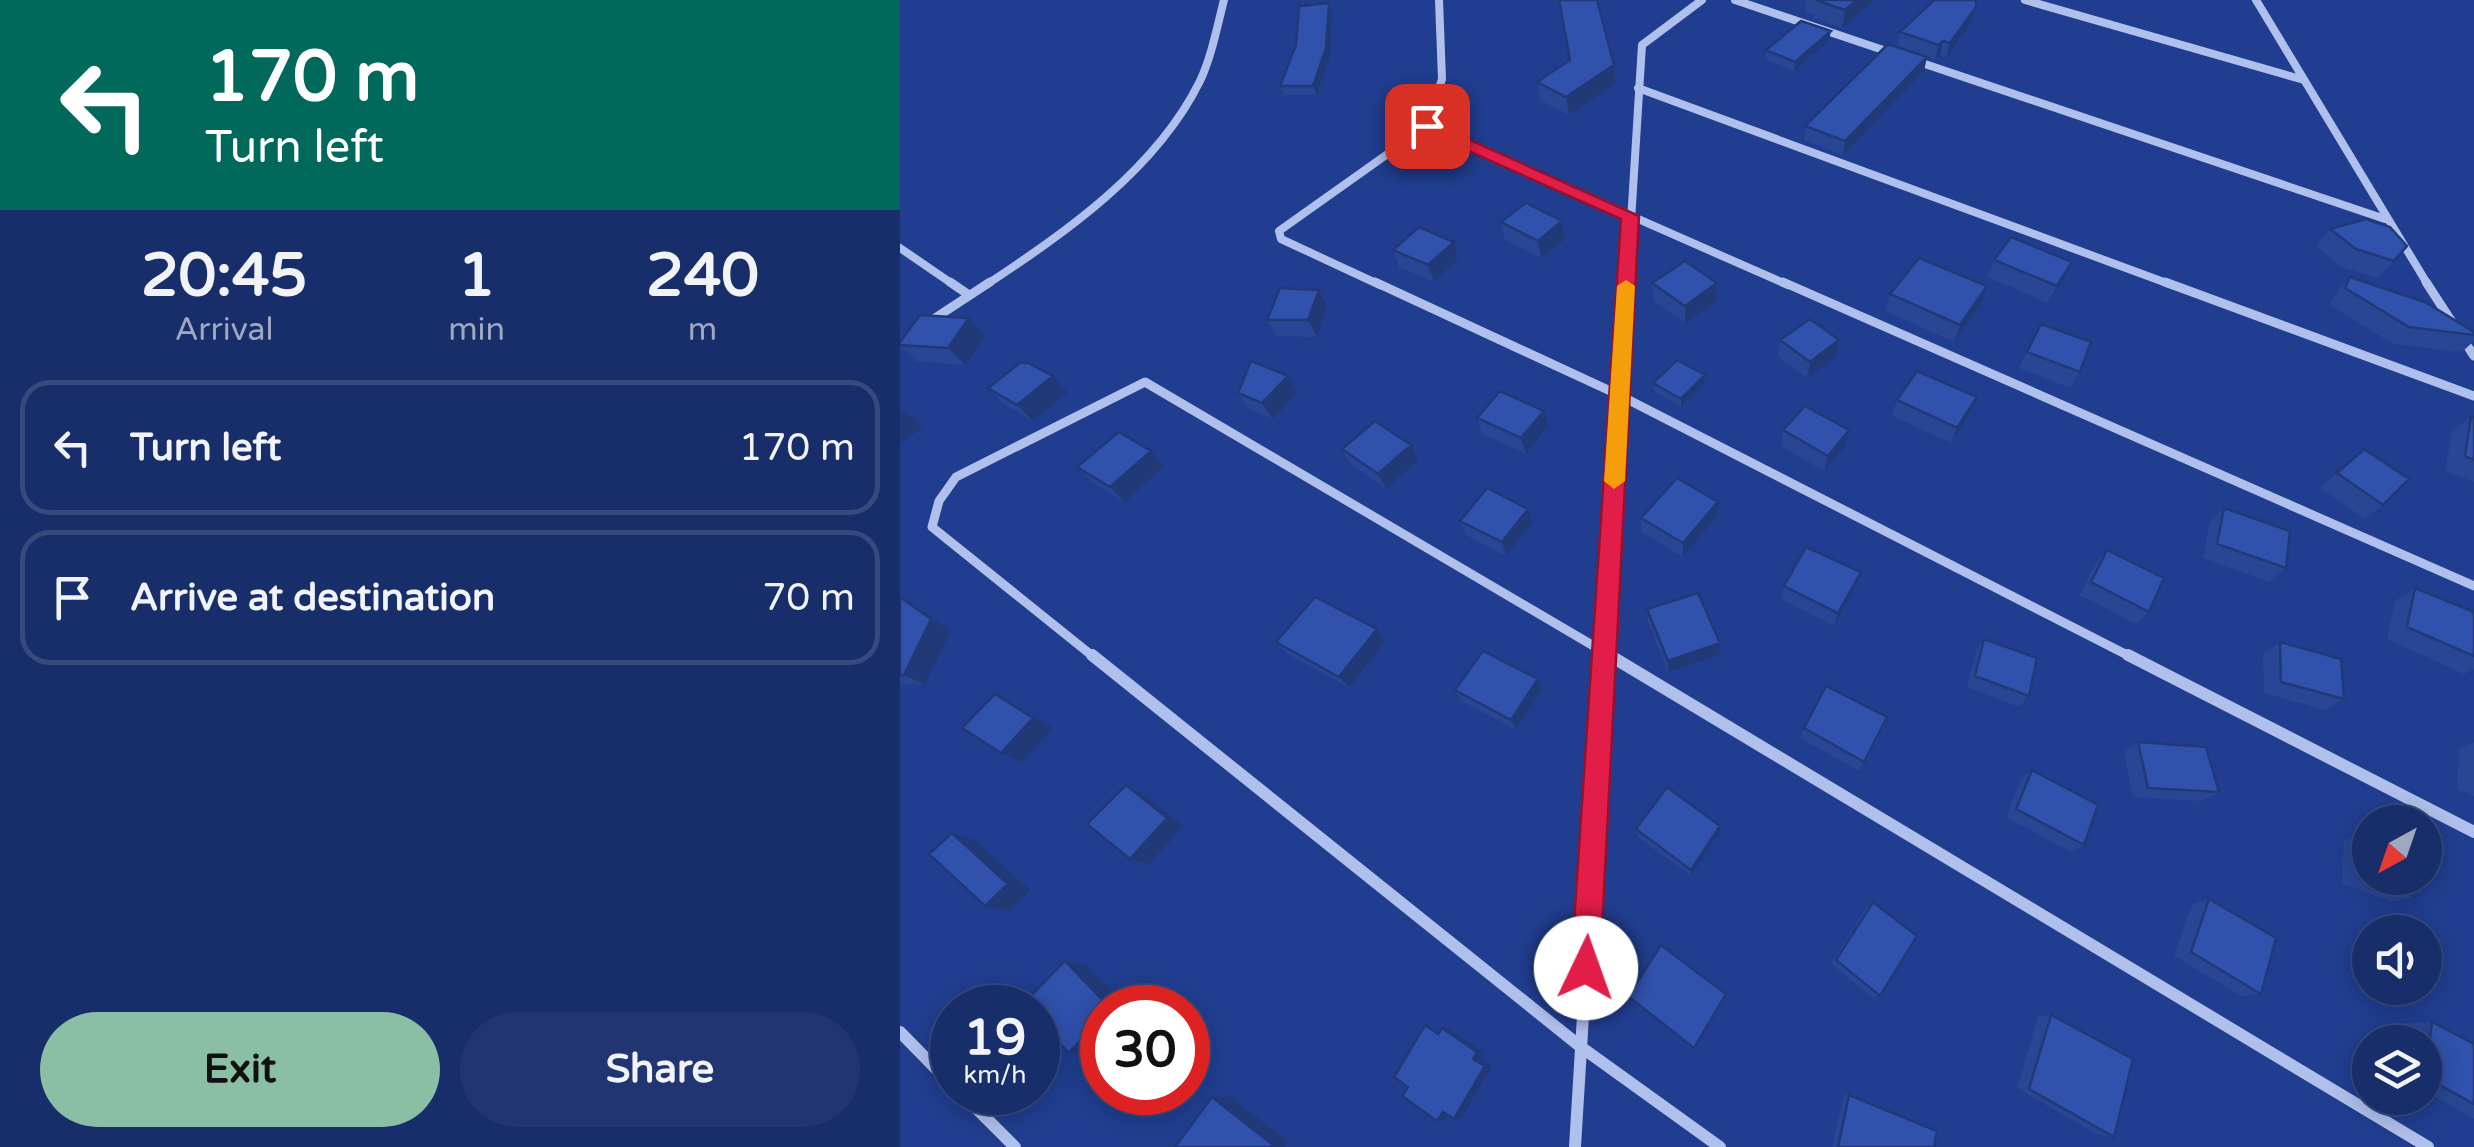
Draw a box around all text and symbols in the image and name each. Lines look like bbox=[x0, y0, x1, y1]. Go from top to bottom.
text: 170 m bbox=[205, 36, 419, 120]
icon: left bbox=[40, 40, 170, 170]
pin bbox=[1385, 84, 1470, 169]
icon: arrive bbox=[1400, 99, 1455, 154]
text: Turn left bbox=[205, 121, 384, 175]
text: 20:45 bbox=[141, 240, 307, 312]
text: 1 bbox=[458, 240, 495, 312]
text: 240 bbox=[646, 240, 759, 312]
text: Arrival bbox=[175, 311, 274, 349]
text: min bbox=[448, 311, 505, 349]
text: m bbox=[688, 311, 717, 349]
icon: left bbox=[45, 420, 100, 475]
text: Turn left bbox=[130, 425, 281, 471]
text: 170 m bbox=[739, 425, 855, 471]
icon: arrive bbox=[45, 570, 100, 625]
text: Arrive at destination bbox=[130, 575, 495, 621]
text: 70 m bbox=[763, 575, 855, 621]
north arrow bbox=[2352, 805, 2442, 895]
map controls bbox=[2352, 805, 2442, 1115]
button: sound bbox=[2352, 915, 2442, 1005]
position arrow bbox=[1534, 916, 1638, 1020]
speed limit sign: 30 bbox=[1080, 985, 1210, 1115]
text: 19 bbox=[964, 1008, 1026, 1068]
button: Exit bbox=[40, 1012, 440, 1127]
button: Share bbox=[460, 1012, 860, 1127]
button: layers bbox=[2352, 1025, 2442, 1115]
text: km/h bbox=[964, 1060, 1026, 1090]

